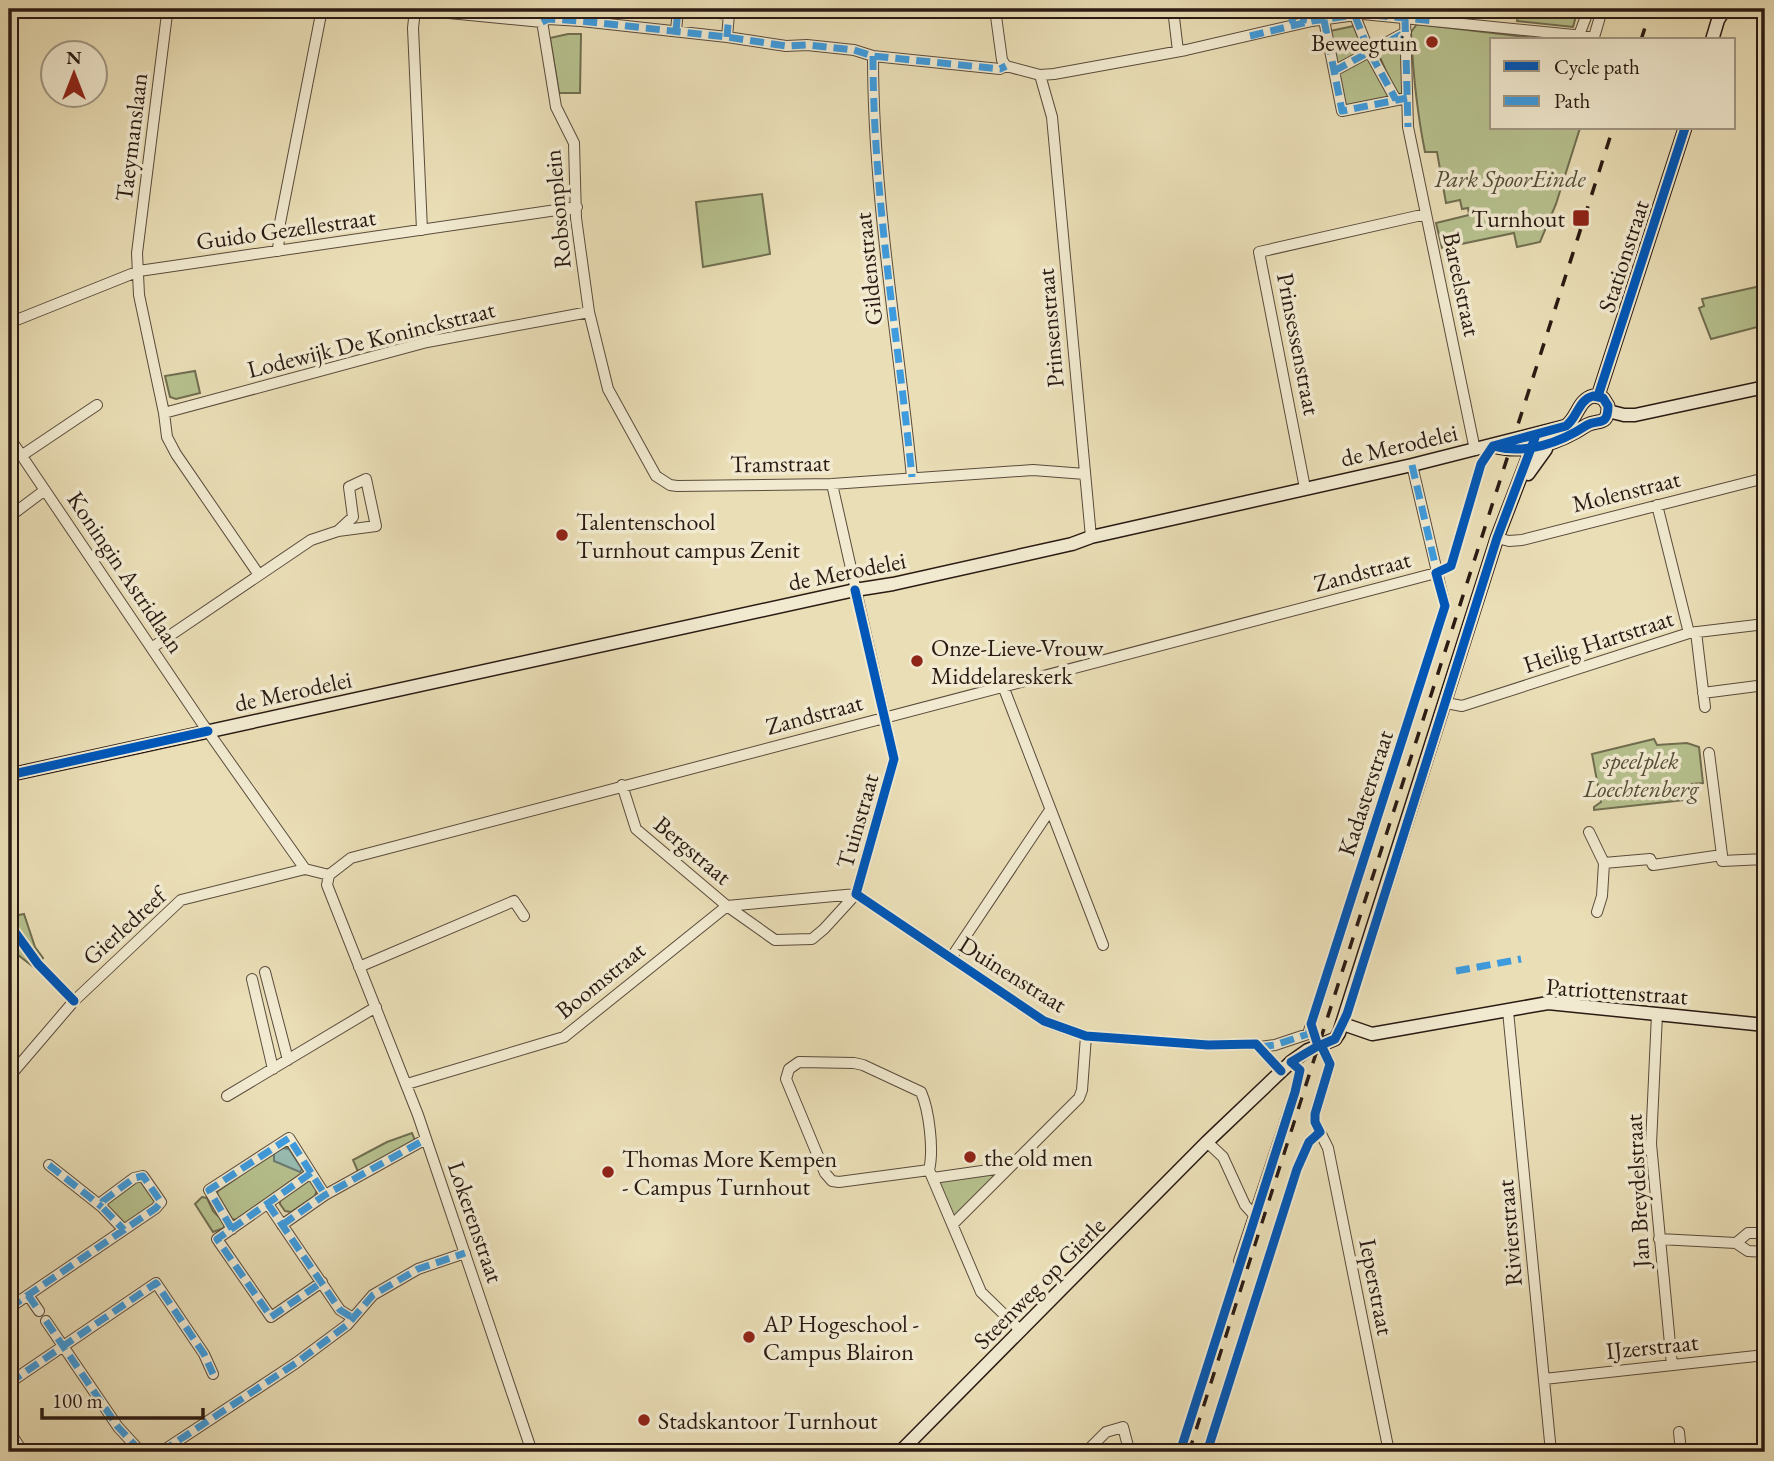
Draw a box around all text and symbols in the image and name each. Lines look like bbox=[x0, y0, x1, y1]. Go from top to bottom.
place label: Beweegtuin bbox=[1311, 27, 1418, 58]
marker: Beweegtuin bbox=[1424, 34, 1440, 50]
north arrow bbox=[38, 38, 108, 108]
legend bbox=[1490, 38, 1736, 130]
text: N bbox=[66, 45, 82, 70]
text: Cycle path bbox=[1554, 53, 1640, 80]
street label: Taeymanslaan bbox=[108, 71, 154, 203]
text: Path bbox=[1554, 87, 1591, 114]
street label: Robsonplein bbox=[536, 148, 578, 270]
park label: Park SpoorEinde bbox=[1434, 163, 1587, 194]
street label: Stationstraat bbox=[1590, 195, 1656, 316]
street label: Guido Gezellestraat bbox=[194, 201, 378, 257]
place label: Turnhout bbox=[1471, 203, 1565, 234]
marker: Turnhout bbox=[1571, 208, 1591, 228]
street label: Gildenstraat bbox=[847, 211, 889, 327]
street label: Bareelstraat bbox=[1436, 229, 1488, 339]
street label: Prinsenstraat bbox=[1029, 267, 1071, 389]
street label: Prinsessenstraat bbox=[1270, 270, 1328, 418]
street label: Lodewijk De Koninckstraat bbox=[244, 293, 498, 385]
street label: de Merodelei bbox=[1337, 416, 1461, 474]
street label: Tramstraat bbox=[730, 447, 831, 479]
street label: Molenstraat bbox=[1569, 462, 1684, 519]
street label: Koningin Astridlaan bbox=[60, 485, 192, 659]
place label: Talentenschool Turnhout campus Zenit bbox=[576, 506, 800, 565]
marker: Talentenschool Turnhout campus Zenit bbox=[554, 527, 570, 543]
street label: Zandstraat bbox=[1310, 543, 1414, 599]
street label: de Merodelei bbox=[786, 544, 909, 598]
street label: Heilig Hartstraat bbox=[1519, 602, 1677, 680]
place label: Onze-Lieve-Vrouw Middelareskerk bbox=[931, 632, 1104, 691]
marker: Onze-Lieve-Vrouw Middelareskerk bbox=[909, 653, 925, 669]
street label: de Merodelei bbox=[231, 663, 355, 719]
street label: Zandstraat bbox=[762, 686, 866, 742]
street label: Kadasterstraat bbox=[1330, 726, 1400, 860]
park label: speelplek Loechtenberg bbox=[1582, 745, 1700, 804]
street label: Tuinstraat bbox=[829, 770, 885, 872]
street label: Bergstraat bbox=[648, 809, 739, 892]
street label: Gierledreef bbox=[76, 878, 175, 972]
street label: Duinenstraat bbox=[953, 929, 1073, 1020]
street label: Boomstraat bbox=[549, 934, 652, 1026]
street label: Patriottenstraat bbox=[1545, 971, 1689, 1011]
street label: Jan Breydelstraat bbox=[1617, 1113, 1657, 1271]
place label: the old men bbox=[984, 1142, 1093, 1173]
place label: Thomas More Kempen - Campus Turnhout bbox=[622, 1143, 838, 1202]
marker: the old men bbox=[962, 1149, 978, 1165]
street label: Lokerenstraat bbox=[441, 1157, 511, 1287]
marker: Thomas More Kempen - Campus Turnhout bbox=[600, 1164, 616, 1180]
street label: Rivierstraat bbox=[1489, 1178, 1529, 1288]
street label: Steenweg op Gierle bbox=[966, 1210, 1112, 1356]
street label: Ieperstraat bbox=[1352, 1236, 1402, 1338]
place label: AP Hogeschool - Campus Blairon bbox=[762, 1308, 919, 1367]
street label: IJzerstraat bbox=[1604, 1326, 1700, 1366]
marker: AP Hogeschool - Campus Blairon bbox=[741, 1329, 757, 1345]
scale bar bbox=[42, 1377, 203, 1421]
text: 100 m bbox=[52, 1387, 103, 1414]
place label: Stadskantoor Turnhout bbox=[658, 1405, 878, 1436]
marker: Stadskantoor Turnhout bbox=[636, 1412, 652, 1428]

